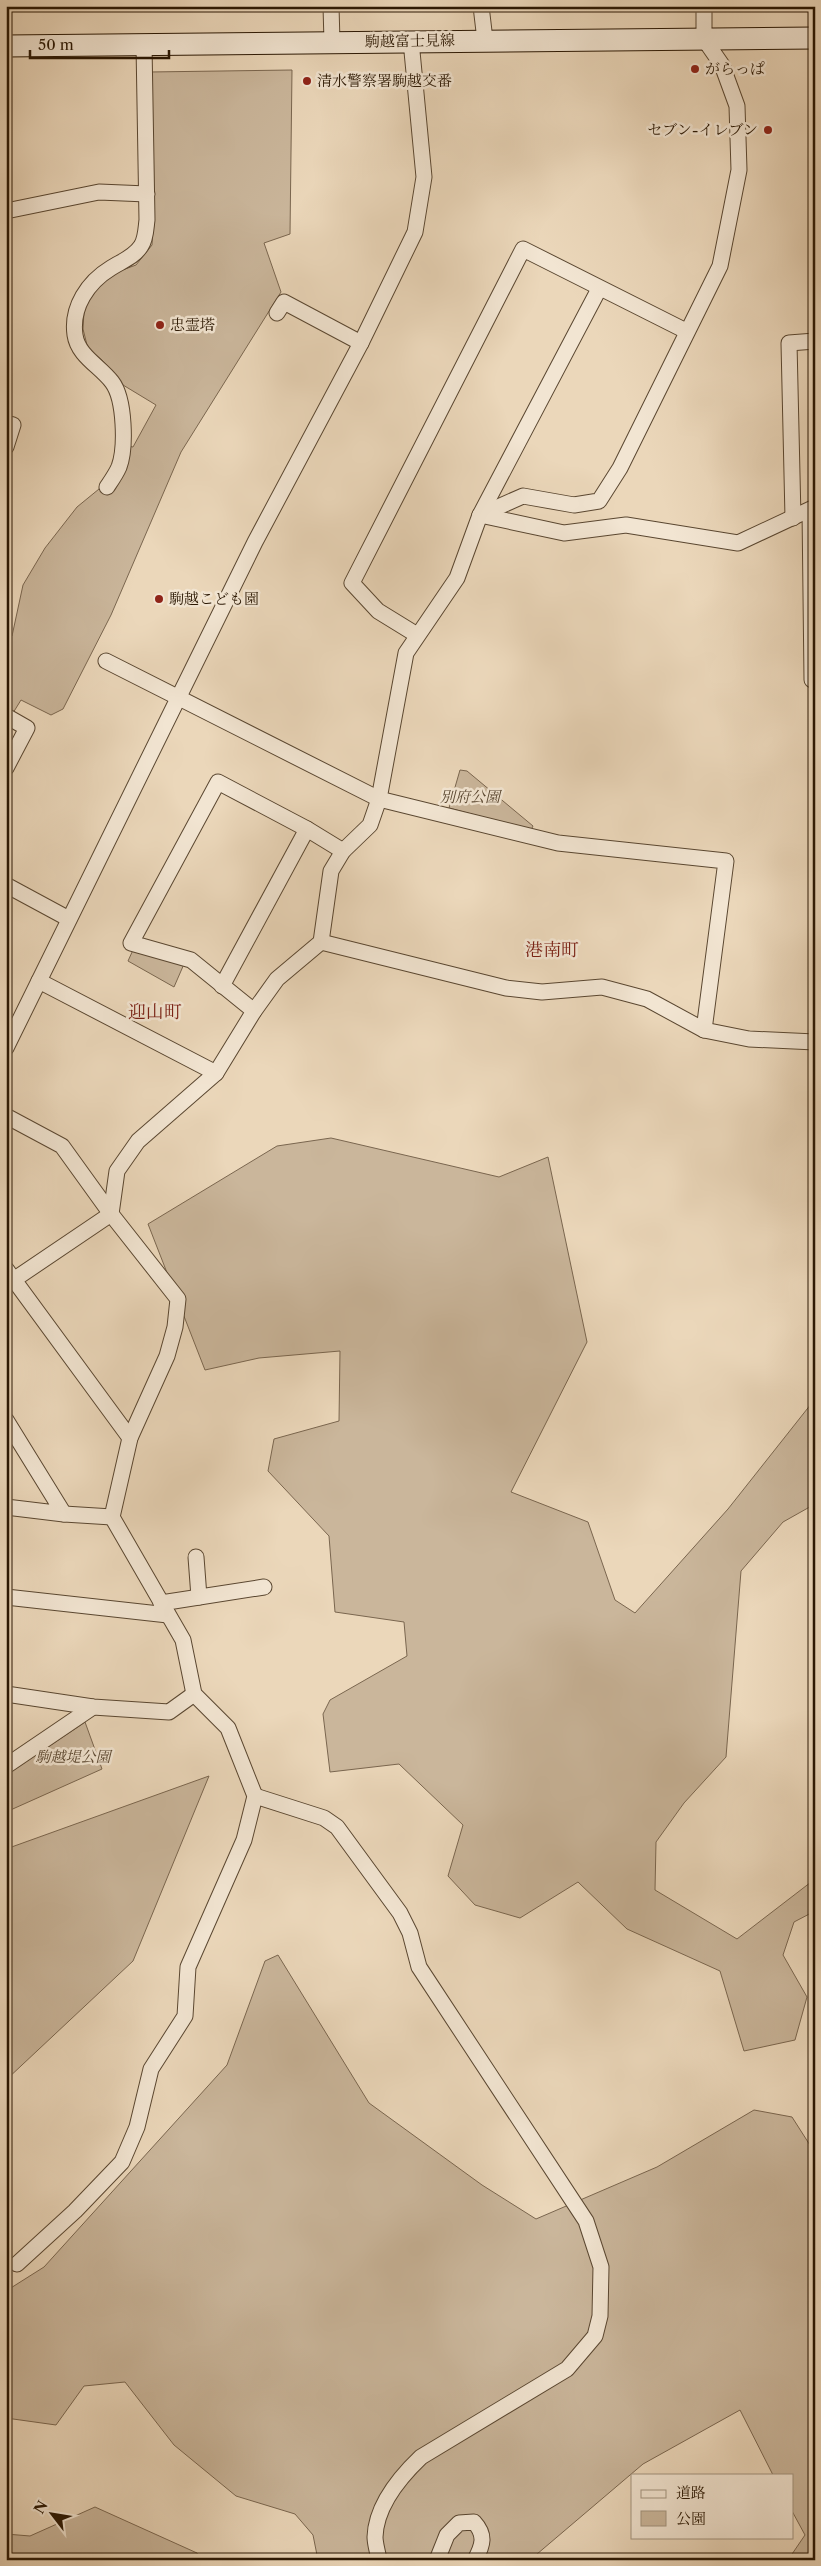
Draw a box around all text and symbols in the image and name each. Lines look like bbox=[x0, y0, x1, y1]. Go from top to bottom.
scale bar bbox=[30, 28, 169, 60]
street label: 駒越富士見線 bbox=[365, 30, 455, 51]
text: 50 m bbox=[38, 35, 74, 54]
place label: がらっぱ bbox=[705, 59, 765, 78]
marker: がらっぱ bbox=[689, 63, 701, 75]
place label: 清水警察署駒越交番 bbox=[317, 71, 452, 90]
marker: 清水警察署駒越交番 bbox=[301, 75, 313, 87]
place label: セブン-イレブン bbox=[647, 120, 758, 139]
marker: セブン-イレブン bbox=[762, 124, 774, 136]
place label: 忠霊塔 bbox=[170, 315, 215, 334]
marker: 忠霊塔 bbox=[154, 319, 166, 331]
place label: 駒越こども園 bbox=[169, 589, 259, 608]
marker: 駒越こども園 bbox=[153, 593, 165, 605]
park label: 別府公園 bbox=[440, 787, 503, 806]
district label: 港南町 bbox=[525, 939, 579, 961]
district label: 迎山町 bbox=[128, 1001, 182, 1023]
park label: 駒越堤公園 bbox=[35, 1747, 113, 1766]
legend bbox=[631, 2474, 794, 2538]
text: 道路 bbox=[676, 2483, 706, 2502]
north arrow bbox=[28, 2488, 78, 2538]
text: N bbox=[30, 2497, 52, 2517]
text: 公園 bbox=[676, 2509, 706, 2528]

